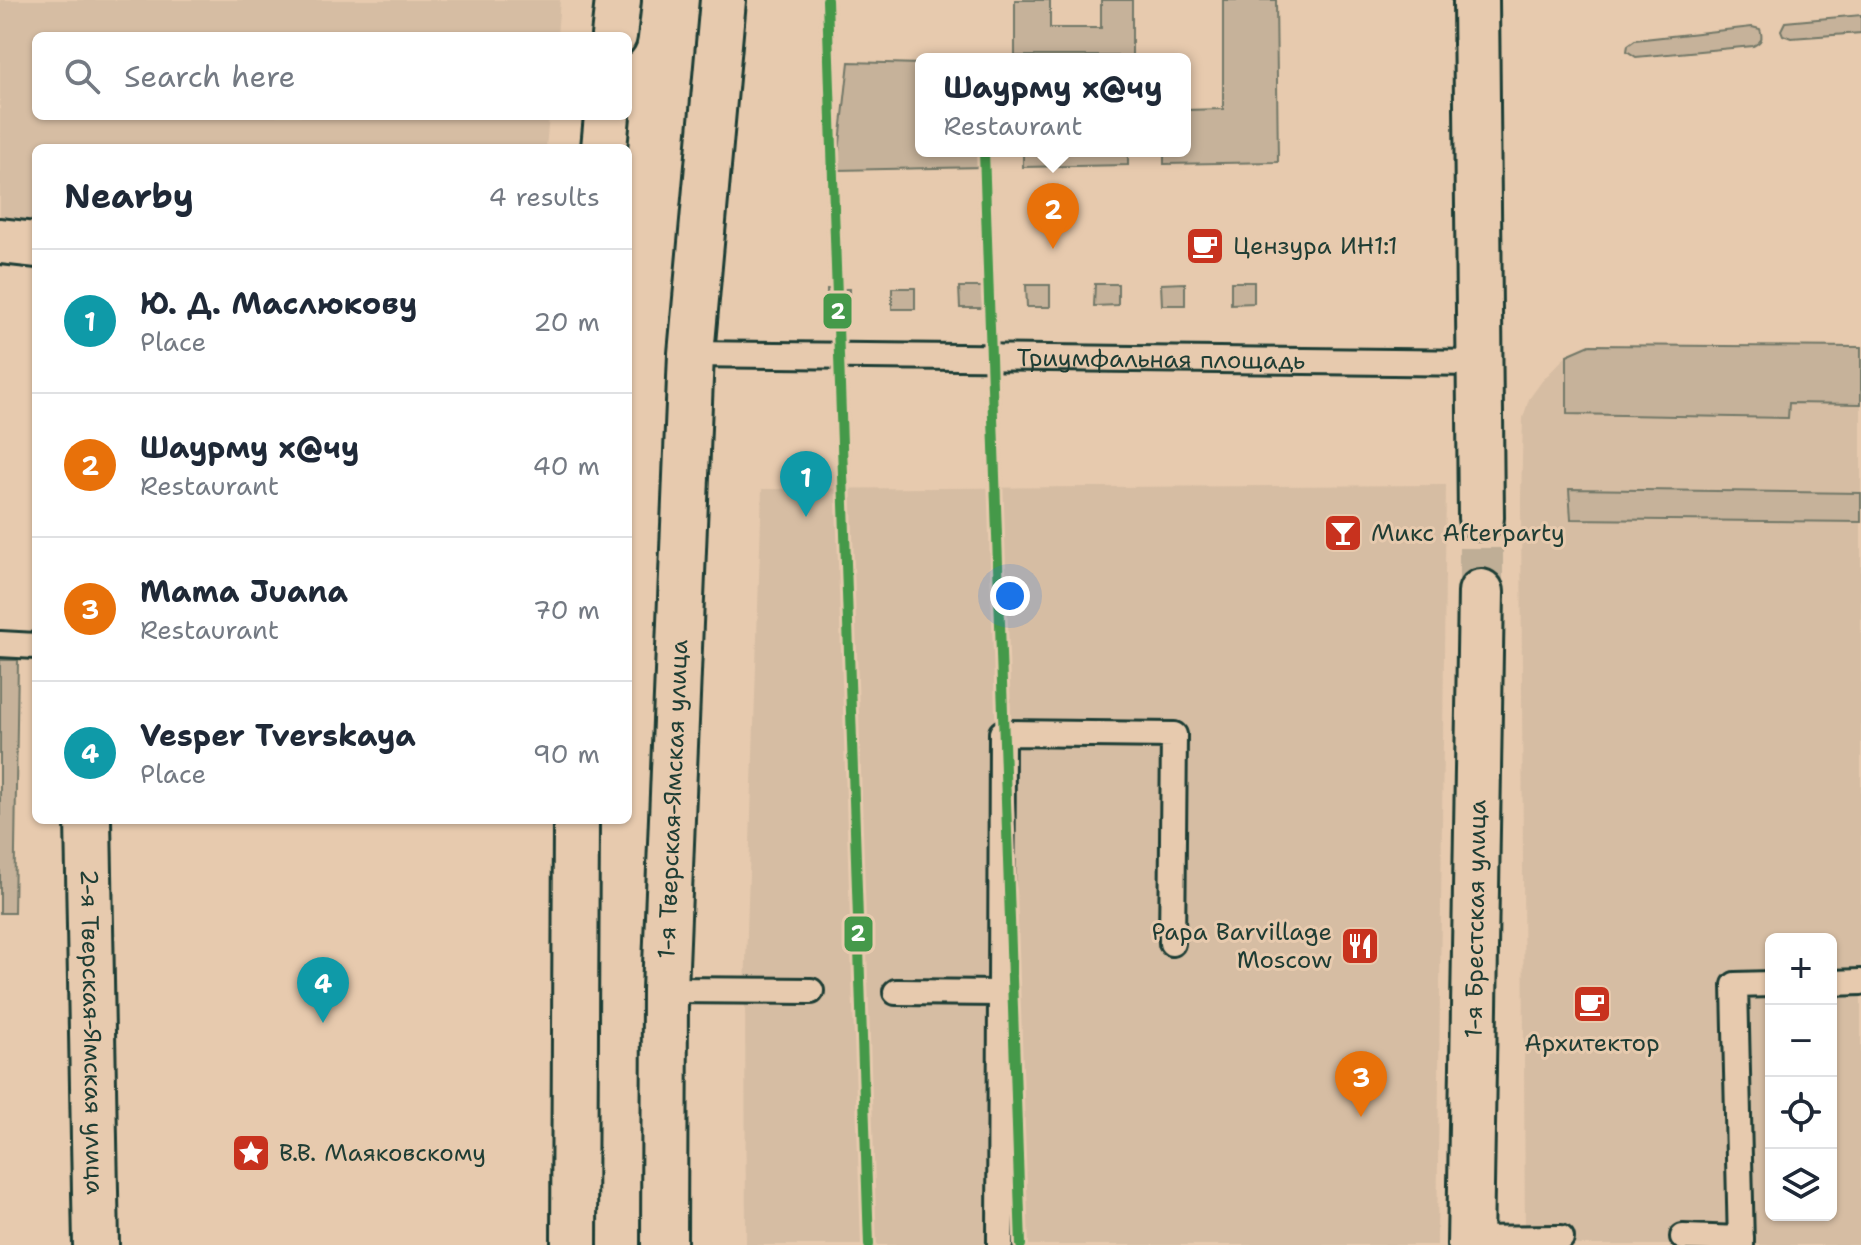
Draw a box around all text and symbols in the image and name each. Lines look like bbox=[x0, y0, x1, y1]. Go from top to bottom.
search box bbox=[32, 32, 632, 120]
popup bbox=[915, 53, 1191, 157]
icon: search bbox=[60, 54, 104, 98]
text: Search here bbox=[124, 56, 295, 97]
text: Шаурму х@чу bbox=[943, 67, 1163, 108]
text: Restaurant bbox=[943, 108, 1083, 143]
text: Nearby bbox=[64, 173, 194, 219]
text: 4 results bbox=[488, 179, 600, 214]
pin: 2 bbox=[1027, 183, 1079, 249]
cafe icon: Цензура ИН1:1 bbox=[1184, 225, 1226, 267]
place label: Цензура ИН1:1 bbox=[1233, 230, 1398, 262]
text: Ю. Д. Маслюкову bbox=[140, 283, 417, 324]
line badge: 2 bbox=[822, 292, 853, 330]
text: 2 bbox=[830, 297, 846, 326]
text: 1 bbox=[84, 304, 96, 339]
text: 20 m bbox=[533, 304, 600, 339]
text: Place bbox=[140, 324, 206, 359]
street label: Триумфальная площадь bbox=[1016, 342, 1306, 377]
text: Шаурму х@чу bbox=[140, 427, 359, 468]
text: 2 bbox=[81, 448, 99, 483]
text: 40 m bbox=[533, 448, 600, 483]
pin: 1 bbox=[780, 451, 832, 517]
text: Restaurant bbox=[140, 468, 279, 503]
bar icon: Микс Afterparty bbox=[1322, 512, 1364, 554]
place label: Микс Afterparty bbox=[1371, 517, 1565, 549]
text: Mama Juana bbox=[140, 571, 348, 612]
your location bbox=[990, 576, 1030, 616]
text: 3 bbox=[81, 592, 99, 627]
text: 70 m bbox=[533, 592, 600, 627]
text: Restaurant bbox=[140, 612, 279, 647]
street label: 1-я Тверская-Ямская улица bbox=[650, 639, 695, 960]
text: Vesper Tverskaya bbox=[140, 715, 416, 756]
text: 4 bbox=[81, 736, 99, 771]
text: 90 m bbox=[533, 736, 600, 771]
text: Place bbox=[140, 756, 206, 791]
street label: 1-я Брестская улица bbox=[1457, 799, 1494, 1039]
street label: 2-я Тверская-Ямская улица bbox=[73, 869, 111, 1195]
line badge: 2 bbox=[843, 915, 874, 953]
place label: Papa Barvillage Moscow bbox=[1152, 916, 1332, 976]
text: 2 bbox=[850, 919, 866, 948]
restaurant icon: Papa Barvillage Moscow bbox=[1339, 925, 1381, 967]
map controls bbox=[1765, 933, 1837, 1221]
button: + bbox=[1765, 933, 1837, 1005]
pin: 4 bbox=[297, 957, 349, 1023]
cafe icon: Архитектор bbox=[1571, 983, 1613, 1025]
button: − bbox=[1765, 1005, 1837, 1077]
place label: Архитектор bbox=[1524, 1027, 1660, 1059]
pin: 3 bbox=[1335, 1051, 1387, 1117]
button: locate bbox=[1765, 1077, 1837, 1149]
place icon: В.В. Маяковскому bbox=[230, 1132, 272, 1174]
place label: В.В. Маяковскому bbox=[279, 1137, 486, 1169]
button: layers bbox=[1765, 1149, 1837, 1221]

